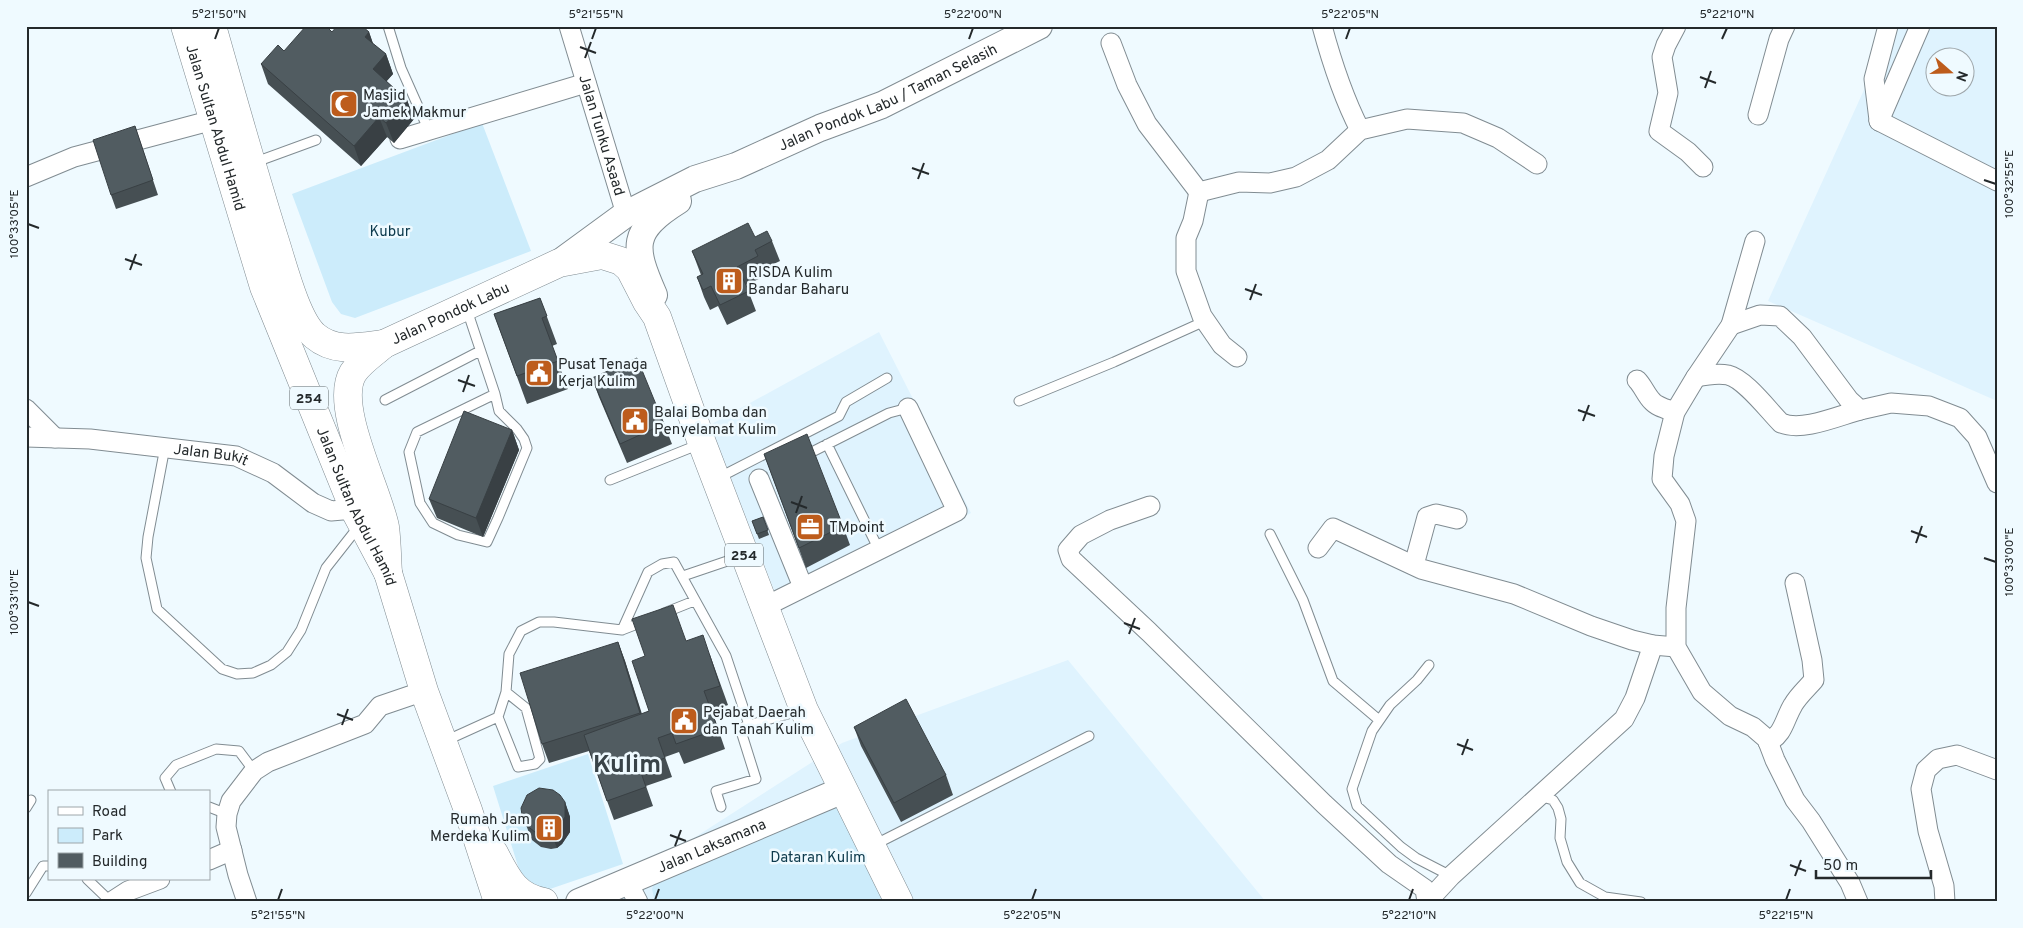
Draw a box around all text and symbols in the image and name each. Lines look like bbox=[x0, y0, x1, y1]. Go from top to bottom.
text: 5°21'50"N bbox=[191, 7, 247, 23]
text: 5°21'55"N bbox=[569, 7, 624, 23]
text: 5°22'00"N bbox=[944, 7, 1002, 23]
text: 5°22'05"N bbox=[1321, 7, 1379, 23]
text: 5°22'10"N bbox=[1699, 7, 1755, 23]
street label: Jalan Pondok Labu / Taman Selasih bbox=[776, 41, 1001, 157]
street label: Jalan Sultan Abdul Hamid bbox=[180, 42, 248, 213]
north arrow bbox=[1926, 48, 1976, 98]
text: N bbox=[1951, 68, 1971, 84]
street label: Jalan Tunku Asaad bbox=[573, 73, 628, 198]
place label: Masjid Jamek Makmur bbox=[363, 87, 467, 123]
mosque icon: Masjid Jamek Makmur bbox=[329, 89, 359, 119]
text: 100°32'55"E bbox=[2002, 150, 2018, 218]
text: 100°33'05"E bbox=[7, 190, 23, 258]
park label: Kubur bbox=[369, 223, 411, 242]
place label: RISDA Kulim Bandar Baharu bbox=[748, 264, 849, 300]
building icon: RISDA Kulim Bandar Baharu bbox=[714, 266, 744, 296]
street label: Jalan Pondok Labu bbox=[389, 279, 513, 350]
place label: Pusat Tenaga Kerja Kulim bbox=[558, 356, 648, 392]
public building icon: Pusat Tenaga Kerja Kulim bbox=[524, 358, 554, 388]
road number: 254 bbox=[290, 386, 328, 409]
place label: Balai Bomba dan Penyelamat Kulim bbox=[654, 404, 776, 440]
public building icon: Balai Bomba dan Penyelamat Kulim bbox=[620, 406, 650, 436]
street label: Jalan Sultan Abdul Hamid bbox=[311, 425, 399, 588]
street label: Jalan Bukit bbox=[172, 441, 251, 471]
office icon: TMpoint bbox=[795, 512, 825, 542]
place label: TMpoint bbox=[829, 519, 885, 538]
text: 100°33'00"E bbox=[2002, 527, 2018, 597]
road number: 254 bbox=[725, 544, 763, 566]
text: 100°33'10"E bbox=[7, 569, 23, 635]
place label: Pejabat Daerah dan Tanah Kulim bbox=[703, 704, 814, 740]
public building icon: Pejabat Daerah dan Tanah Kulim bbox=[669, 706, 699, 736]
district label: Kulim bbox=[593, 750, 661, 782]
legend bbox=[48, 790, 210, 880]
text: Road bbox=[92, 803, 127, 822]
place label: Rumah Jam Merdeka Kulim bbox=[430, 811, 530, 847]
building icon: Rumah Jam Merdeka Kulim bbox=[534, 813, 564, 843]
street label: Jalan Laksamana bbox=[655, 816, 769, 879]
text: Park bbox=[92, 827, 123, 846]
scale bar bbox=[1816, 848, 1930, 880]
park label: Dataran Kulim bbox=[770, 849, 866, 868]
text: Building bbox=[92, 853, 147, 872]
text: 50 m bbox=[1823, 857, 1858, 876]
text: 5°21'55"N bbox=[251, 908, 306, 924]
text: 5°22'00"N bbox=[626, 908, 684, 924]
text: 5°22'05"N bbox=[1003, 908, 1061, 924]
text: 5°22'10"N bbox=[1381, 908, 1437, 924]
text: 5°22'15"N bbox=[1759, 908, 1813, 924]

